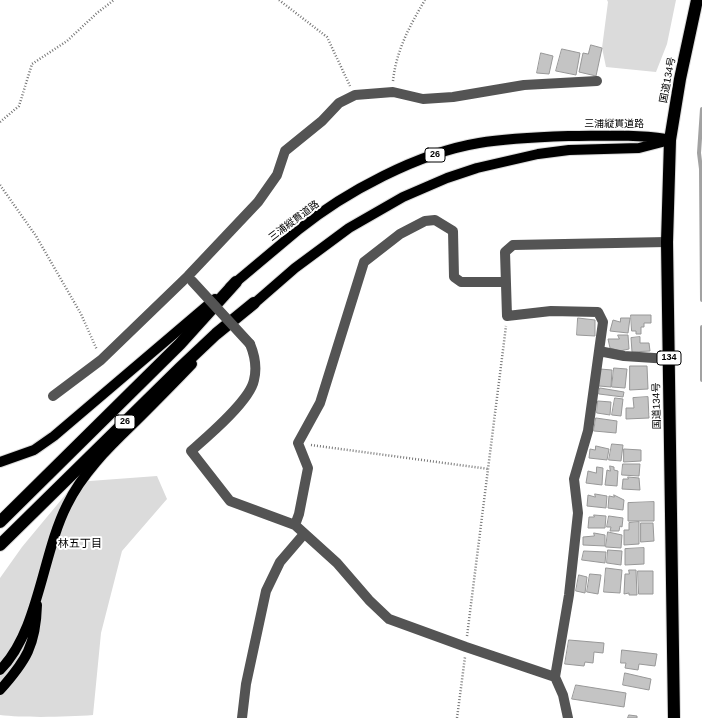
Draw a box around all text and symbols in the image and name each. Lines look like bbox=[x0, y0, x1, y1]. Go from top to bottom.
street label: 国道134号 bbox=[658, 56, 678, 104]
street label: 三浦縦貫道路 bbox=[584, 118, 644, 130]
road number: 26 bbox=[425, 148, 445, 162]
street label: 三浦縦貫道路 bbox=[266, 198, 322, 244]
road number: 134 bbox=[657, 351, 681, 365]
street label: 国道134号 bbox=[651, 383, 663, 429]
road number: 26 bbox=[115, 415, 135, 429]
district label: 林五丁目 bbox=[58, 537, 102, 551]

